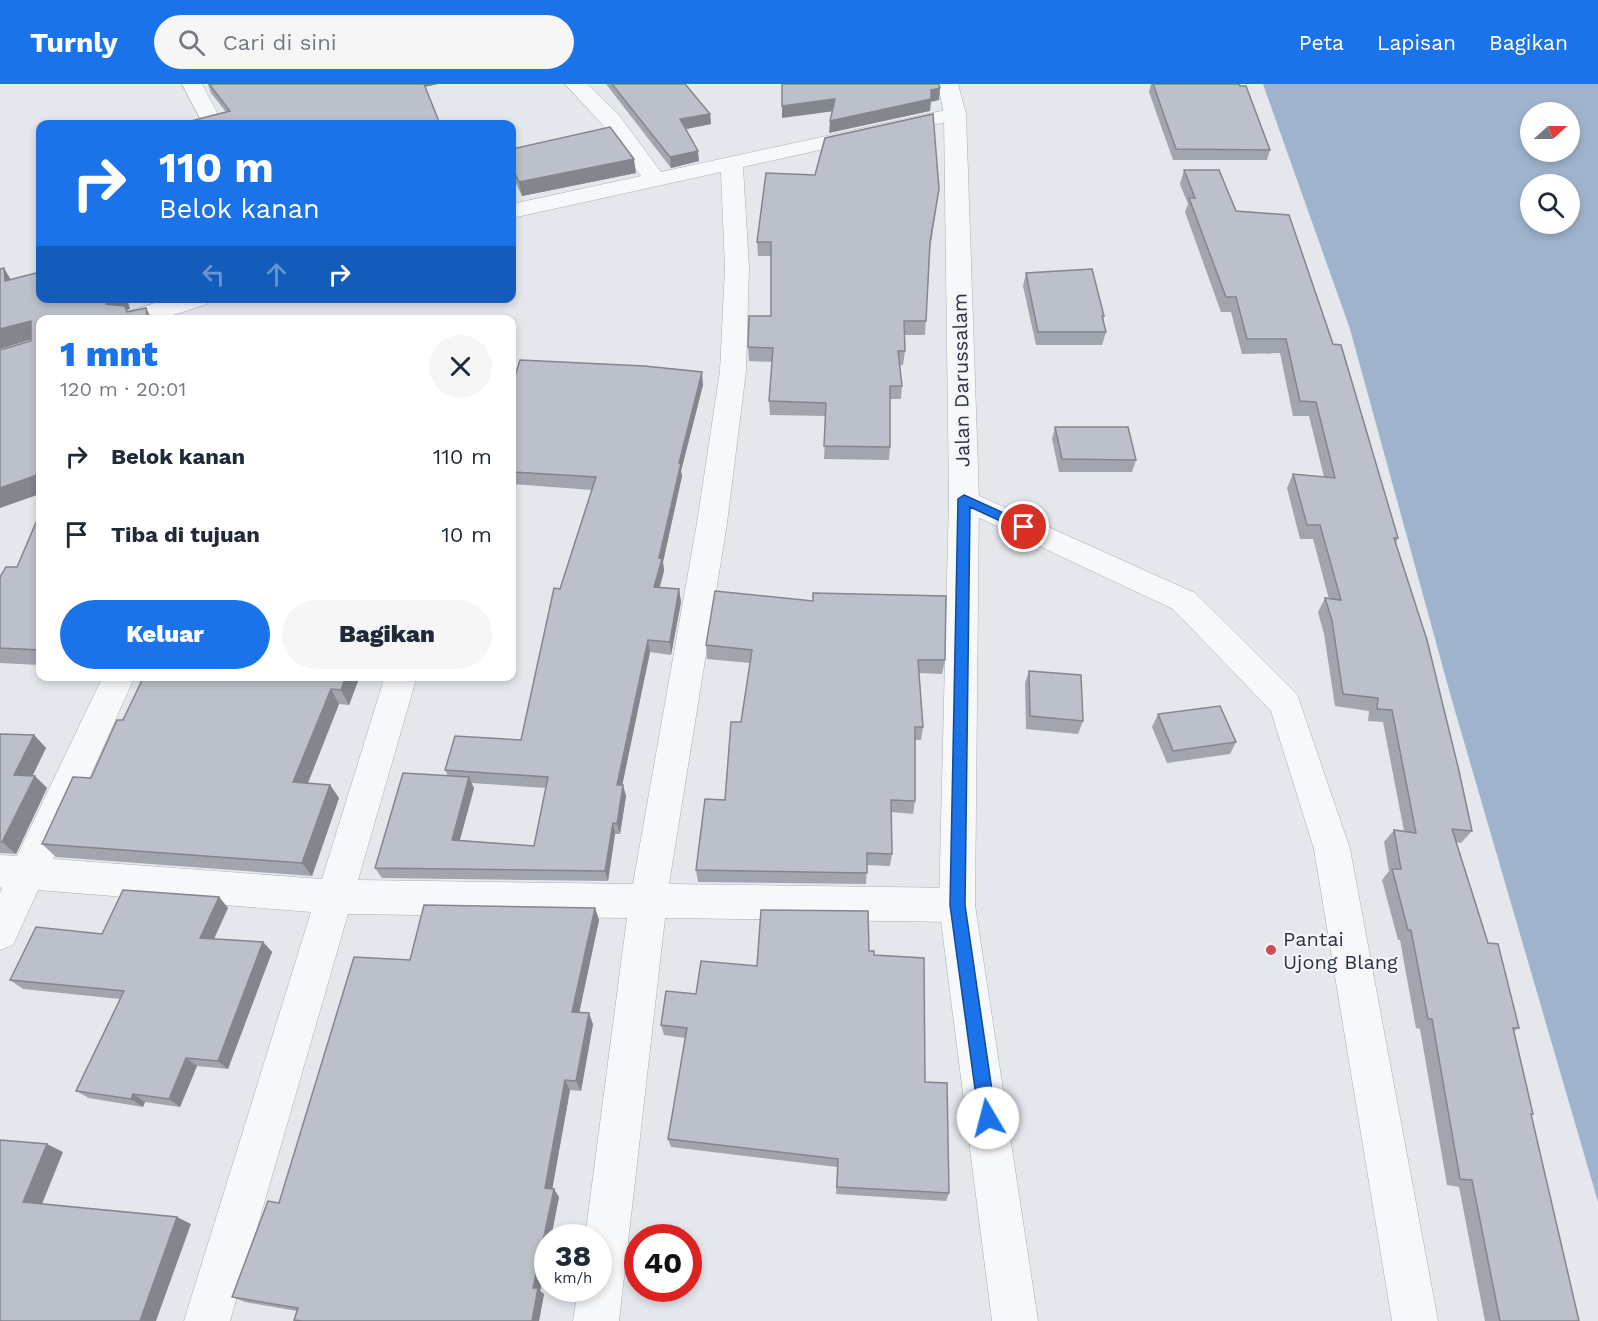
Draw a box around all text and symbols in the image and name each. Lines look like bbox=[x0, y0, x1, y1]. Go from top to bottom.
search box bbox=[154, 15, 574, 69]
text: Turnly bbox=[30, 26, 118, 59]
icon: search bbox=[175, 26, 208, 59]
text: Cari di sini bbox=[223, 30, 337, 55]
text: Peta bbox=[1299, 30, 1344, 55]
text: Lapisan bbox=[1377, 30, 1456, 55]
text: Bagikan bbox=[1489, 30, 1568, 55]
north arrow bbox=[1520, 102, 1580, 162]
map controls bbox=[1520, 102, 1580, 234]
text: 110 m bbox=[159, 143, 274, 192]
icon: right bbox=[60, 144, 138, 222]
button: search bbox=[1520, 174, 1580, 234]
text: Belok kanan bbox=[159, 193, 320, 225]
icon: left bbox=[197, 258, 230, 291]
icon: ahead bbox=[260, 258, 293, 291]
icon: right bbox=[323, 258, 356, 291]
street label: Jalan Darussalam bbox=[947, 293, 975, 467]
text: 1 mnt bbox=[60, 333, 158, 375]
button: close bbox=[429, 335, 492, 398]
text: 120 m · 20:01 bbox=[60, 377, 186, 401]
icon: right bbox=[60, 440, 93, 473]
text: Belok kanan bbox=[111, 444, 245, 469]
text: 110 m bbox=[433, 444, 492, 469]
pin bbox=[998, 501, 1049, 552]
icon: arrive bbox=[1007, 510, 1040, 543]
icon: arrive bbox=[60, 518, 93, 551]
text: Tiba di tujuan bbox=[111, 522, 260, 547]
text: 10 m bbox=[441, 522, 492, 547]
button: Keluar bbox=[60, 600, 270, 669]
button: Bagikan bbox=[282, 600, 492, 669]
place label: Pantai Ujong Blang bbox=[1283, 927, 1398, 974]
marker: Pantai Ujong Blang bbox=[1264, 943, 1278, 957]
position arrow bbox=[956, 1086, 1020, 1150]
speed limit sign: 40 bbox=[624, 1224, 702, 1302]
text: 38 bbox=[555, 1238, 591, 1273]
text: km/h bbox=[554, 1269, 592, 1287]

